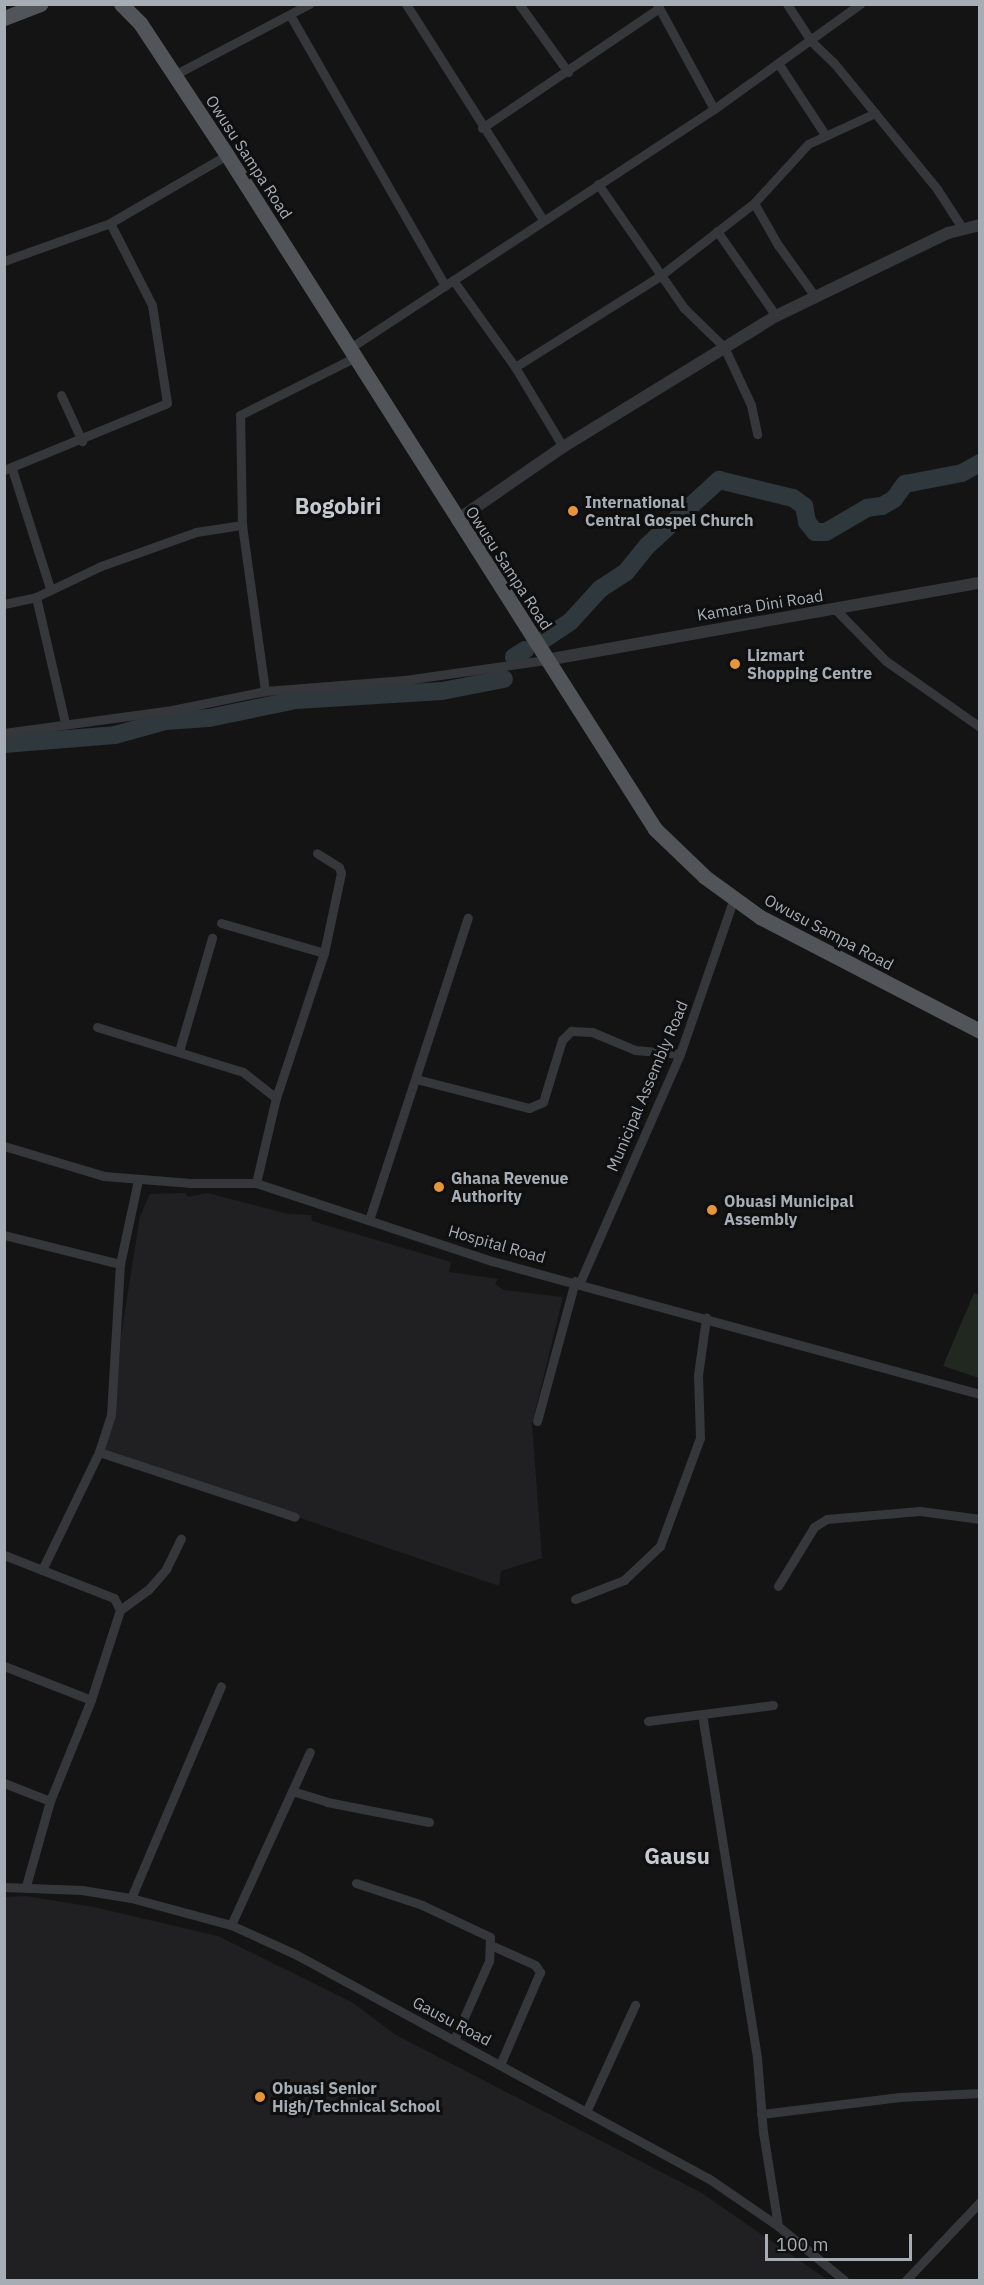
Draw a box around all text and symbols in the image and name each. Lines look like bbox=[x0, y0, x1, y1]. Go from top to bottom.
street label: Owusu Sampa Road bbox=[202, 92, 296, 222]
place label: International Central Gospel Church bbox=[585, 492, 754, 530]
district label: Bogobiri bbox=[295, 493, 381, 519]
street label: Owusu Sampa Road bbox=[462, 503, 556, 633]
marker: International Central Gospel Church bbox=[566, 504, 580, 518]
street label: Kamara Dini Road bbox=[696, 586, 824, 624]
place label: Lizmart Shopping Centre bbox=[747, 645, 872, 683]
marker: Lizmart Shopping Centre bbox=[728, 657, 742, 671]
street label: Owusu Sampa Road bbox=[761, 890, 897, 974]
street label: Municipal Assembly Road bbox=[602, 998, 692, 1174]
place label: Ghana Revenue Authority bbox=[451, 1168, 568, 1206]
marker: Ghana Revenue Authority bbox=[432, 1180, 446, 1194]
place label: Obuasi Municipal Assembly bbox=[724, 1191, 853, 1229]
marker: Obuasi Municipal Assembly bbox=[705, 1203, 719, 1217]
street label: Hospital Road bbox=[446, 1221, 548, 1267]
district label: Gausu bbox=[644, 1843, 710, 1869]
street label: Gausu Road bbox=[409, 1992, 495, 2050]
place label: Obuasi Senior High/Technical School bbox=[272, 2078, 440, 2116]
marker: Obuasi Senior High/Technical School bbox=[253, 2090, 267, 2104]
scale bar bbox=[768, 2222, 915, 2260]
text: 100 m bbox=[776, 2233, 828, 2256]

